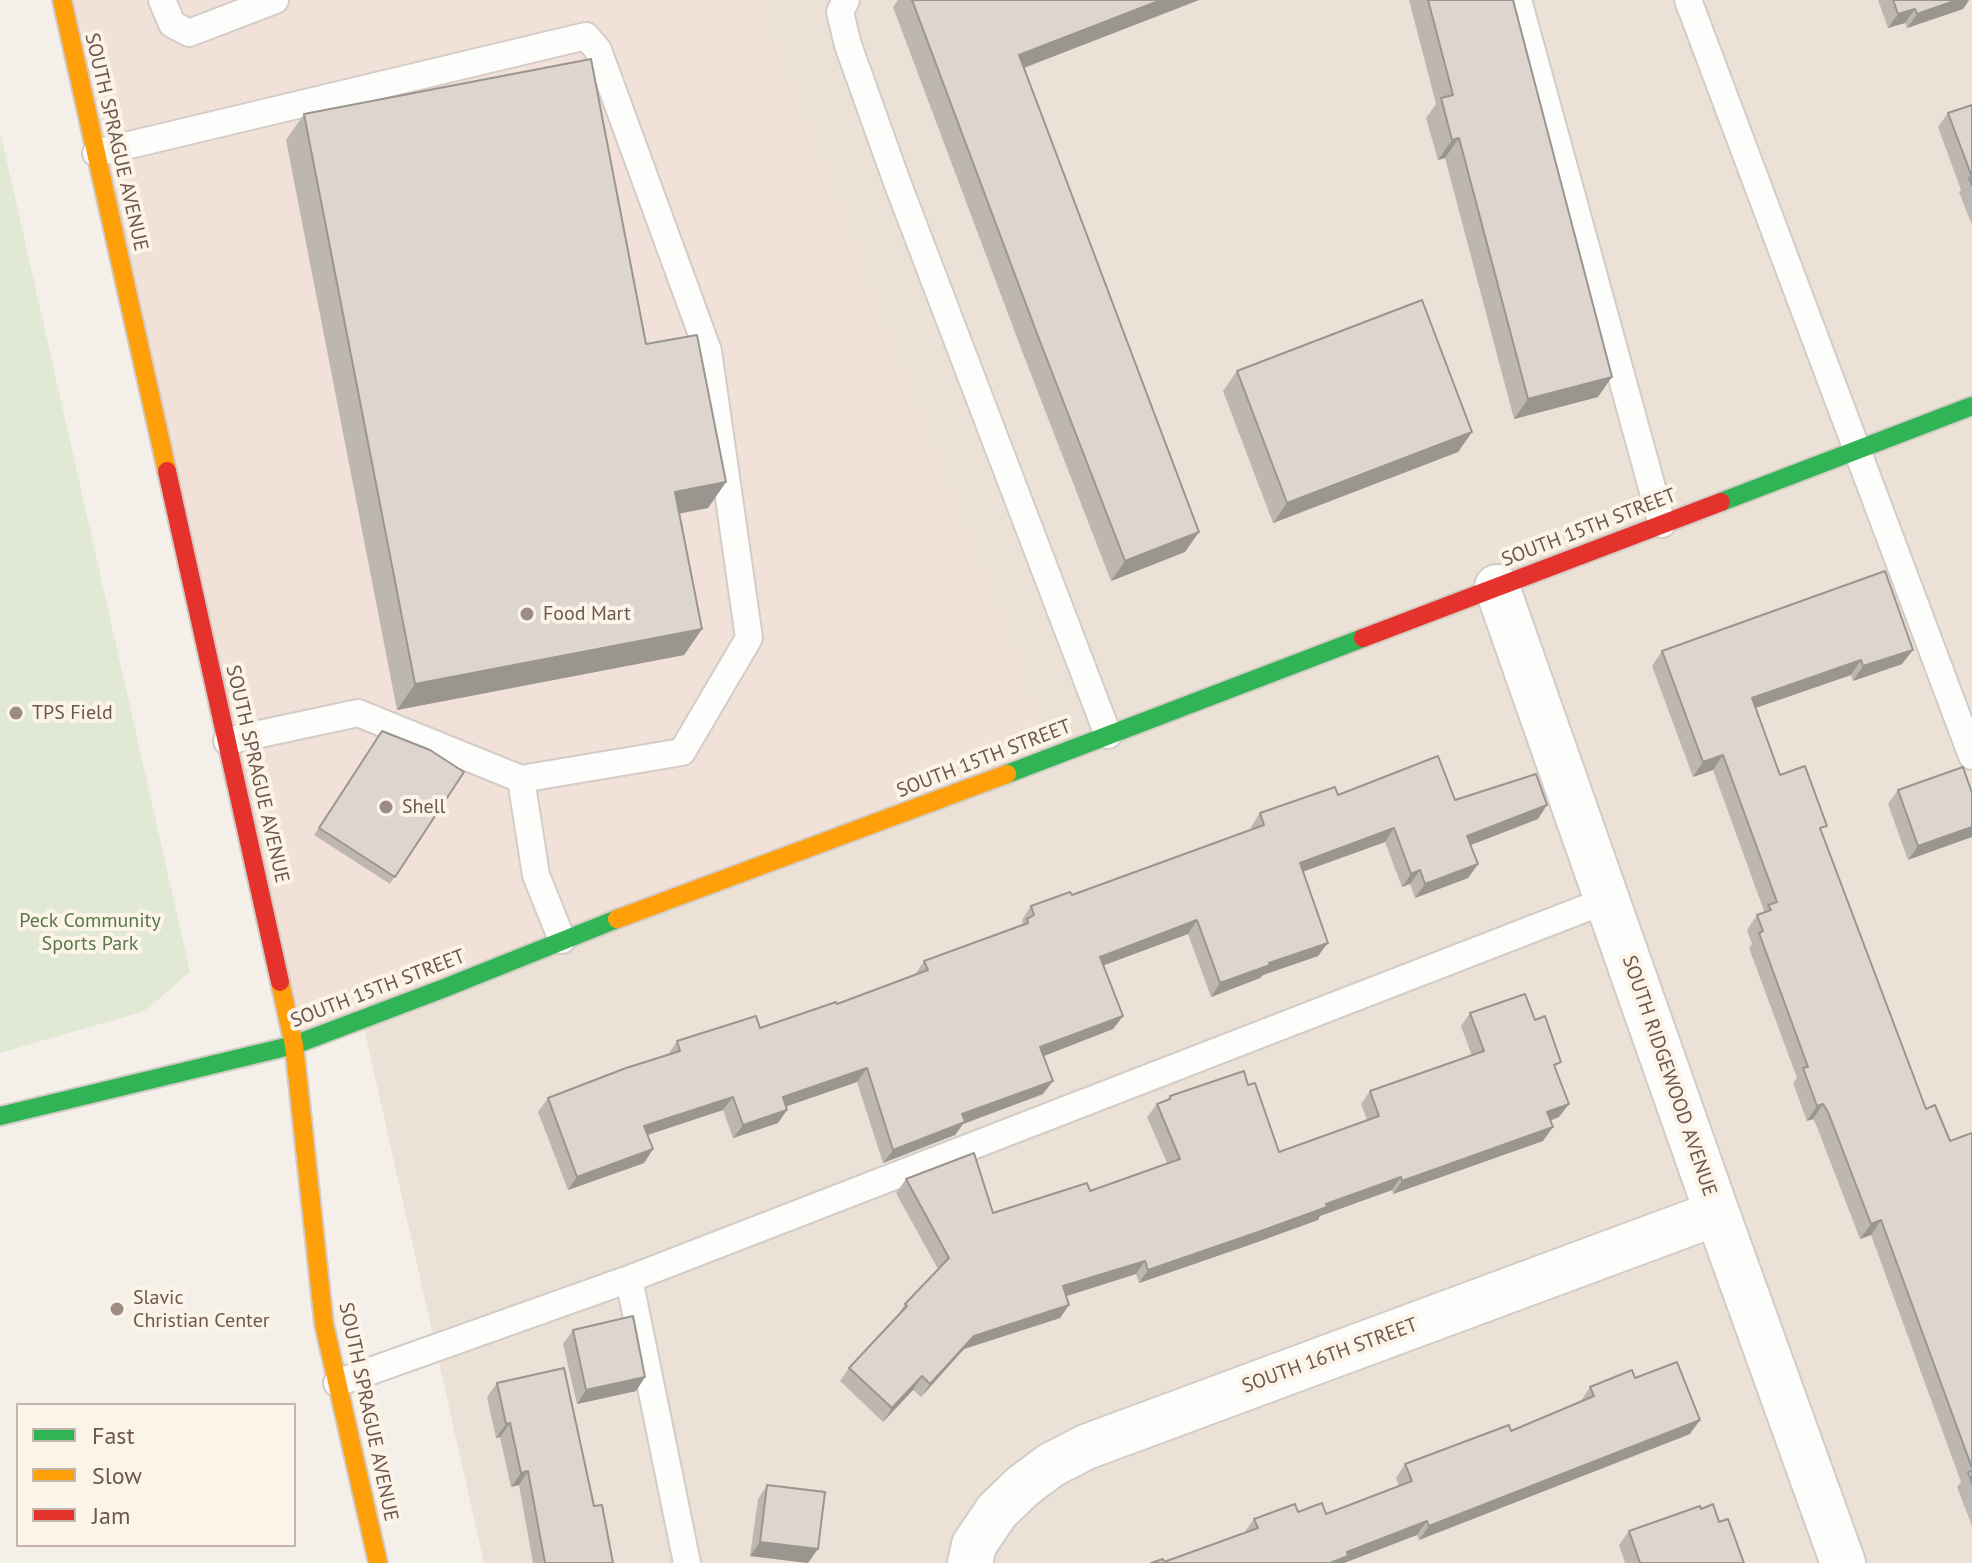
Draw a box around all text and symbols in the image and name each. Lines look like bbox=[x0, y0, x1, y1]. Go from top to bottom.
street label: SOUTH SPRAGUE AVENUE bbox=[79, 31, 153, 253]
street label: SOUTH 15TH STREET bbox=[1498, 484, 1680, 572]
place label: Food Mart bbox=[543, 602, 631, 626]
marker: Food Mart bbox=[518, 605, 536, 623]
street label: SOUTH SPRAGUE AVENUE bbox=[220, 663, 294, 885]
place label: TPS Field bbox=[32, 701, 113, 725]
marker: TPS Field bbox=[7, 704, 25, 722]
street label: SOUTH 15TH STREET bbox=[893, 715, 1075, 803]
place label: Shell bbox=[402, 795, 445, 819]
marker: Shell bbox=[377, 798, 395, 816]
park label: Peck Community Sports Park bbox=[19, 909, 161, 956]
street label: SOUTH 15TH STREET bbox=[287, 945, 469, 1033]
street label: SOUTH RIDGEWOOD AVENUE bbox=[1616, 952, 1722, 1200]
place label: Slavic Christian Center bbox=[133, 1286, 270, 1333]
marker: Slavic Christian Center bbox=[108, 1300, 126, 1318]
street label: SOUTH SPRAGUE AVENUE bbox=[333, 1300, 403, 1524]
street label: SOUTH 16TH STREET bbox=[1239, 1313, 1421, 1399]
legend bbox=[16, 1403, 296, 1547]
text: Fast bbox=[92, 1420, 135, 1451]
text: Slow bbox=[92, 1460, 142, 1491]
text: Jam bbox=[92, 1500, 130, 1531]

